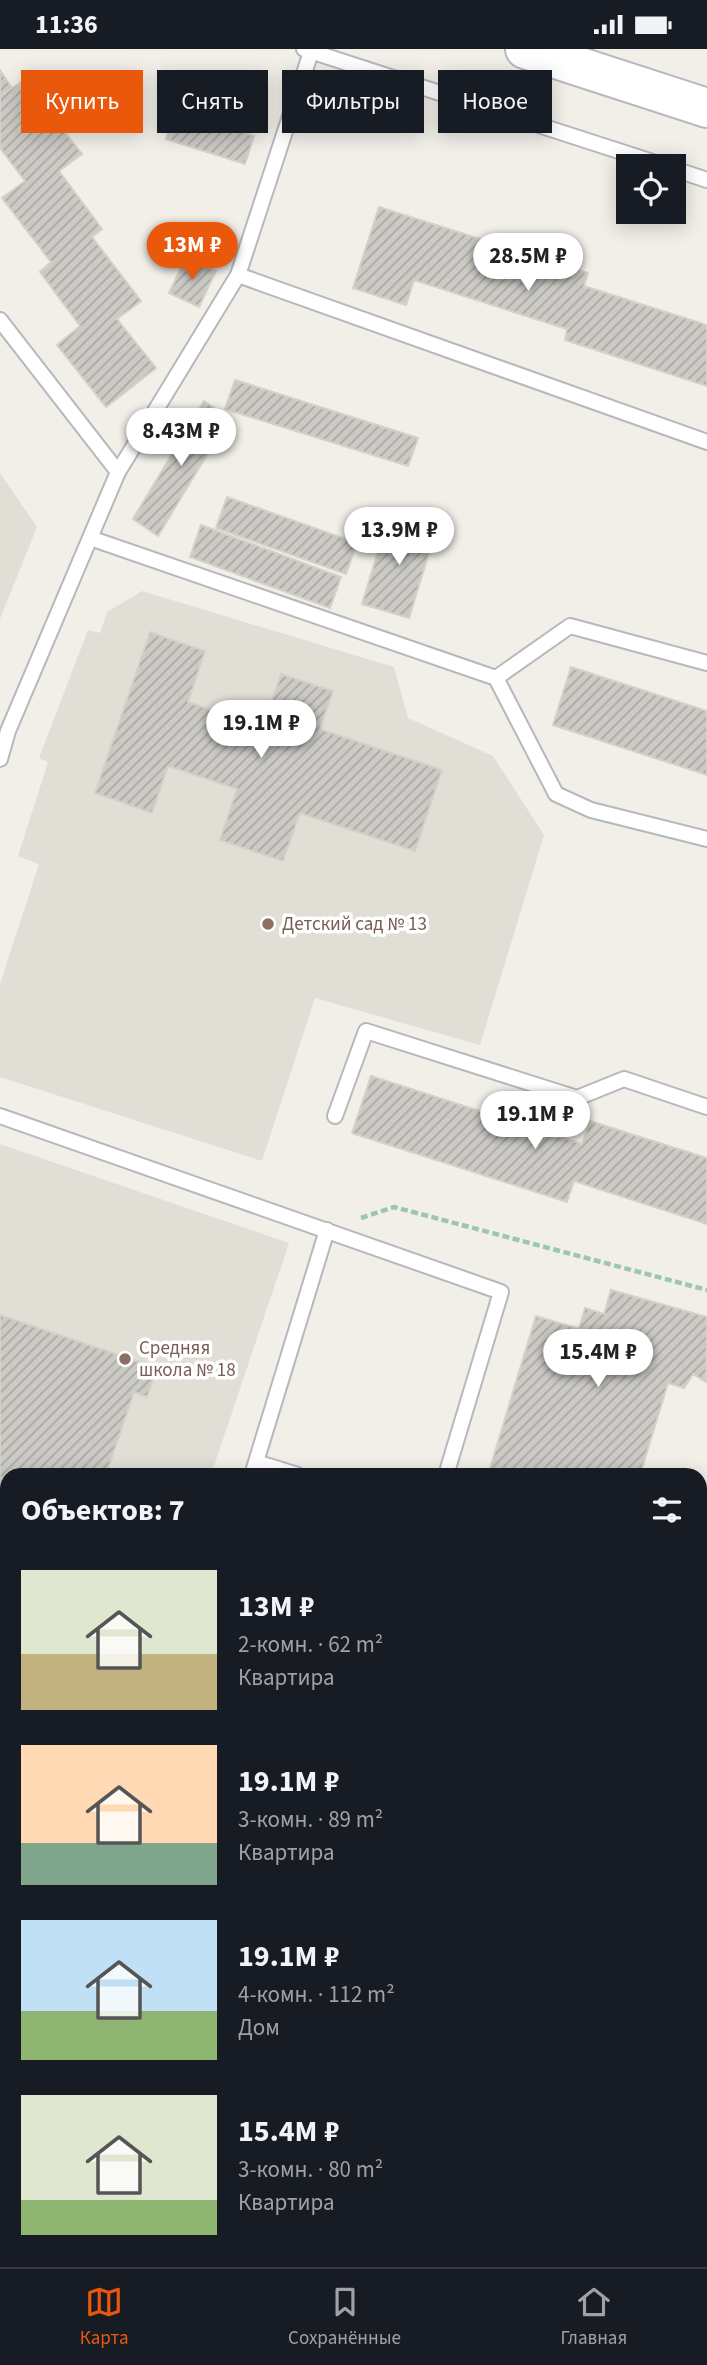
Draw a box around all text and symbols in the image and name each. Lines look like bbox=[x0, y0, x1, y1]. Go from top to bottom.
text: 11:36 bbox=[35, 6, 98, 43]
chip: Купить bbox=[21, 70, 143, 133]
chip: Снять bbox=[157, 70, 268, 133]
chip: Фильтры bbox=[282, 70, 424, 133]
chip: Новое bbox=[438, 70, 552, 133]
map controls bbox=[616, 154, 686, 224]
button: locate bbox=[616, 154, 686, 224]
pin: 13M ₽ bbox=[143, 223, 241, 282]
text: 13M ₽ bbox=[163, 228, 221, 261]
pin: 28.5M ₽ bbox=[463, 233, 593, 293]
text: 28.5M ₽ bbox=[489, 239, 567, 272]
pin: 8.43M ₽ bbox=[116, 409, 246, 468]
text: 8.43M ₽ bbox=[142, 414, 220, 447]
pin: 13.9M ₽ bbox=[334, 507, 464, 567]
text: 13.9M ₽ bbox=[360, 513, 438, 546]
pin: 19.1M ₽ bbox=[196, 701, 326, 760]
text: 19.1M ₽ bbox=[222, 706, 300, 739]
place label: Детский сад № 13 bbox=[282, 911, 427, 938]
marker: Детский сад № 13 bbox=[260, 916, 276, 932]
pin: 19.1M ₽ bbox=[470, 1091, 600, 1151]
text: 19.1M ₽ bbox=[496, 1097, 574, 1130]
pin: 15.4M ₽ bbox=[533, 1329, 663, 1389]
place label: Средняя школа № 18 bbox=[139, 1335, 236, 1384]
text: 15.4M ₽ bbox=[559, 1335, 637, 1368]
marker: Средняя школа № 18 bbox=[117, 1351, 133, 1367]
text: Объектов: 7 bbox=[21, 1489, 185, 1532]
icon: filters bbox=[648, 1491, 686, 1529]
text: 13M ₽ bbox=[238, 1585, 314, 1628]
icon: home bbox=[77, 1598, 161, 1682]
text: 2-комн. · 62 m² bbox=[238, 1628, 383, 1661]
text: Квартира bbox=[238, 1661, 335, 1694]
text: 19.1M ₽ bbox=[238, 1760, 339, 1803]
icon: home bbox=[77, 1773, 161, 1857]
text: 3-комн. · 89 m² bbox=[238, 1803, 383, 1836]
text: Квартира bbox=[238, 1836, 335, 1869]
text: 19.1M ₽ bbox=[238, 1935, 339, 1978]
icon: home bbox=[77, 1948, 161, 2032]
text: 4-комн. · 112 m² bbox=[238, 1978, 395, 2011]
text: Дом bbox=[238, 2011, 280, 2044]
text: 15.4M ₽ bbox=[238, 2110, 339, 2153]
icon: home bbox=[77, 2123, 161, 2207]
text: 3-комн. · 80 m² bbox=[238, 2153, 383, 2186]
text: Квартира bbox=[238, 2186, 335, 2219]
tab: Карта bbox=[80, 2283, 129, 2352]
tab: Сохранённые bbox=[288, 2283, 401, 2352]
tab: Главная bbox=[561, 2283, 627, 2352]

